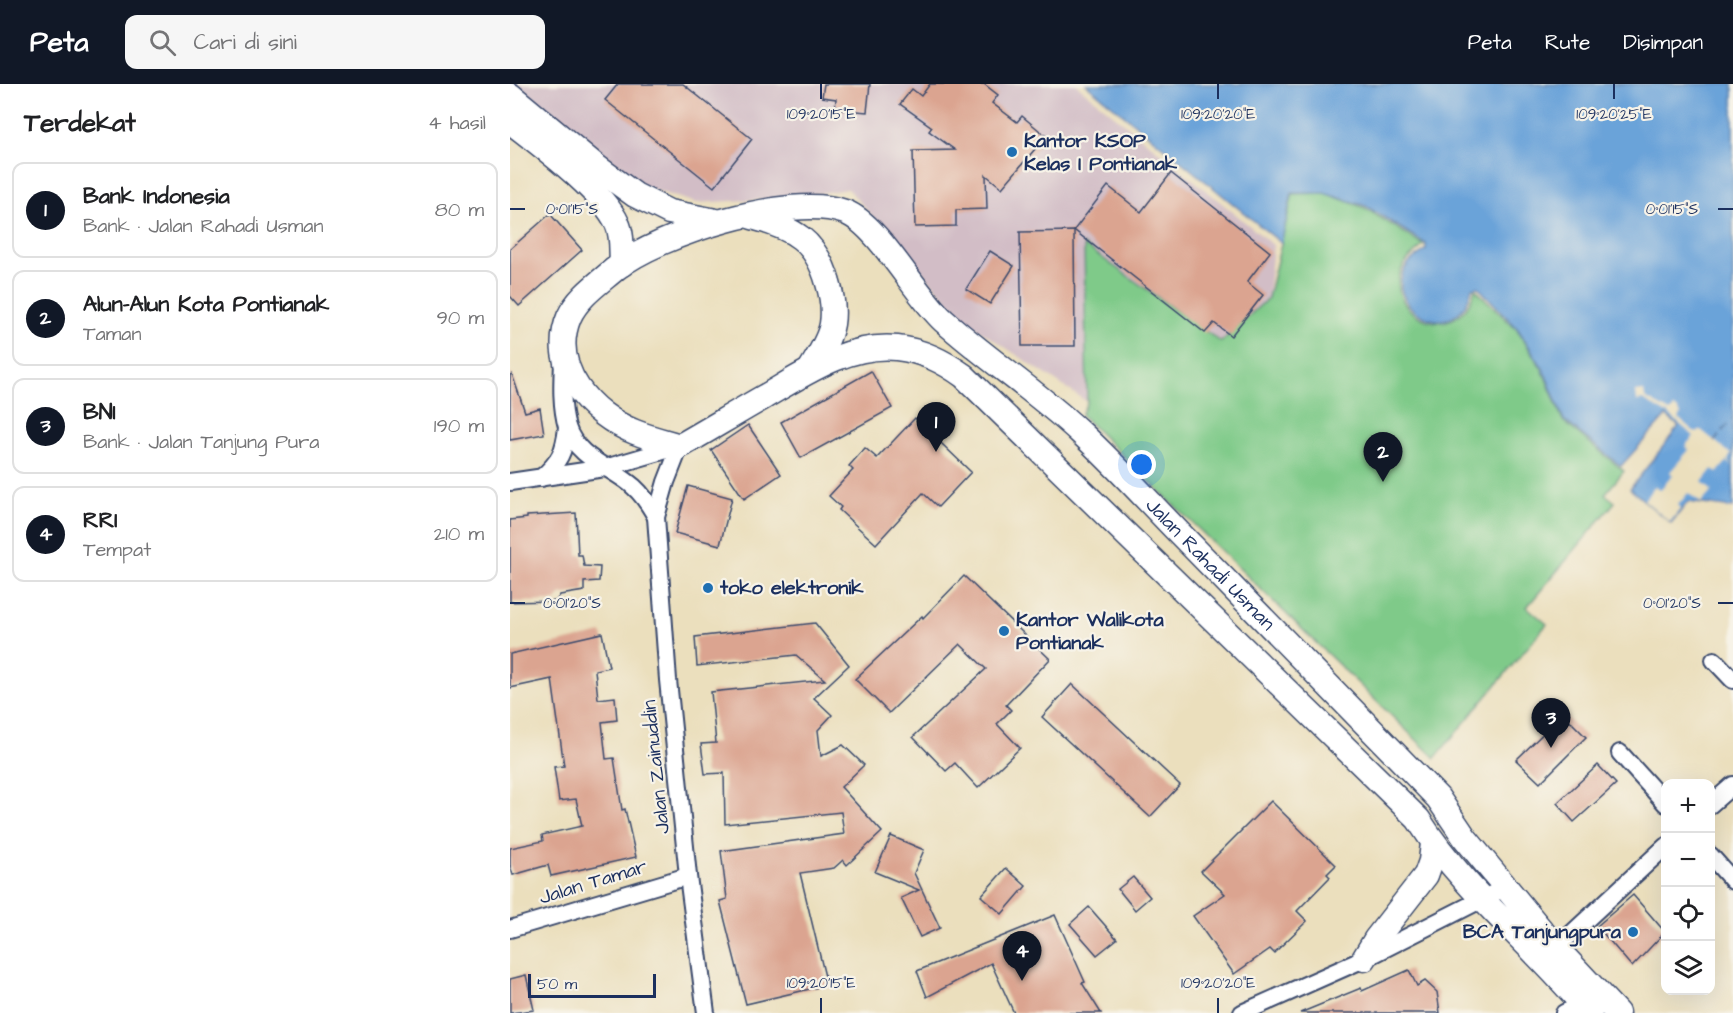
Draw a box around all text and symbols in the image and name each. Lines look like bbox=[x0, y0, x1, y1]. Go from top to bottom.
search box bbox=[125, 15, 545, 69]
text: Peta bbox=[30, 23, 89, 62]
icon: search bbox=[146, 26, 179, 59]
text: Cari di sini bbox=[194, 27, 297, 58]
text: Peta bbox=[1468, 28, 1512, 57]
text: Rute bbox=[1545, 28, 1590, 57]
text: Disimpan bbox=[1623, 28, 1703, 57]
text: 109°20'15"E bbox=[787, 104, 855, 125]
text: 109°20'20"E bbox=[1181, 104, 1255, 125]
text: 109°20'25"E bbox=[1576, 104, 1652, 125]
text: Terdekat bbox=[24, 105, 136, 141]
text: 4 hasil bbox=[428, 109, 486, 137]
place label: Kantor KSOP Kelas I Pontianak bbox=[1024, 127, 1178, 178]
marker: Kantor KSOP Kelas I Pontianak bbox=[1005, 145, 1019, 159]
text: Bank Indonesia bbox=[83, 181, 230, 212]
text: 1 bbox=[44, 196, 47, 224]
text: 80 m bbox=[435, 196, 484, 224]
text: 0°01'15"S bbox=[546, 199, 599, 220]
text: 0°01'15"S bbox=[1646, 199, 1699, 220]
text: Bank · Jalan Rahadi Usman bbox=[83, 212, 323, 240]
text: Alun-Alun Kota Pontianak bbox=[83, 289, 329, 320]
text: 2 bbox=[40, 304, 51, 332]
text: 90 m bbox=[436, 304, 484, 332]
text: Taman bbox=[83, 320, 141, 348]
text: BNI bbox=[83, 397, 116, 428]
pin: 1 bbox=[916, 402, 956, 452]
text: 3 bbox=[40, 412, 51, 440]
text: 190 m bbox=[434, 412, 484, 440]
text: Bank · Jalan Tanjung Pura bbox=[83, 428, 319, 456]
pin: 2 bbox=[1364, 432, 1402, 482]
your location bbox=[1127, 450, 1156, 479]
street label: Jalan Rahadi Usman bbox=[1139, 492, 1281, 637]
text: RRI bbox=[83, 505, 118, 536]
text: 4 bbox=[39, 520, 52, 548]
text: 210 m bbox=[434, 520, 484, 548]
text: Tempat bbox=[83, 536, 151, 564]
place label: toko elektronik bbox=[719, 574, 864, 602]
marker: toko elektronik bbox=[701, 581, 715, 595]
text: 0°01'20"S bbox=[543, 593, 601, 614]
text: 0°01'20"S bbox=[1643, 593, 1701, 614]
place label: Kantor Walikota Pontianak bbox=[1016, 606, 1164, 657]
marker: Kantor Walikota Pontianak bbox=[997, 624, 1011, 638]
pin: 3 bbox=[1532, 698, 1570, 748]
street label: Jalan Zainuddin bbox=[635, 699, 677, 835]
map controls bbox=[1661, 779, 1715, 995]
button: + bbox=[1661, 779, 1715, 833]
button: − bbox=[1661, 833, 1715, 887]
street label: Jalan Tamar bbox=[536, 852, 650, 912]
button: locate bbox=[1661, 887, 1715, 941]
place label: BCA Tanjungpura bbox=[1463, 918, 1622, 947]
marker: BCA Tanjungpura bbox=[1626, 925, 1640, 939]
pin: 4 bbox=[1002, 932, 1042, 981]
button: layers bbox=[1661, 941, 1715, 995]
scale bar bbox=[528, 971, 656, 998]
text: 50 m bbox=[537, 973, 577, 995]
text: 109°20'15"E bbox=[787, 973, 855, 994]
text: 109°20'20"E bbox=[1181, 973, 1255, 994]

